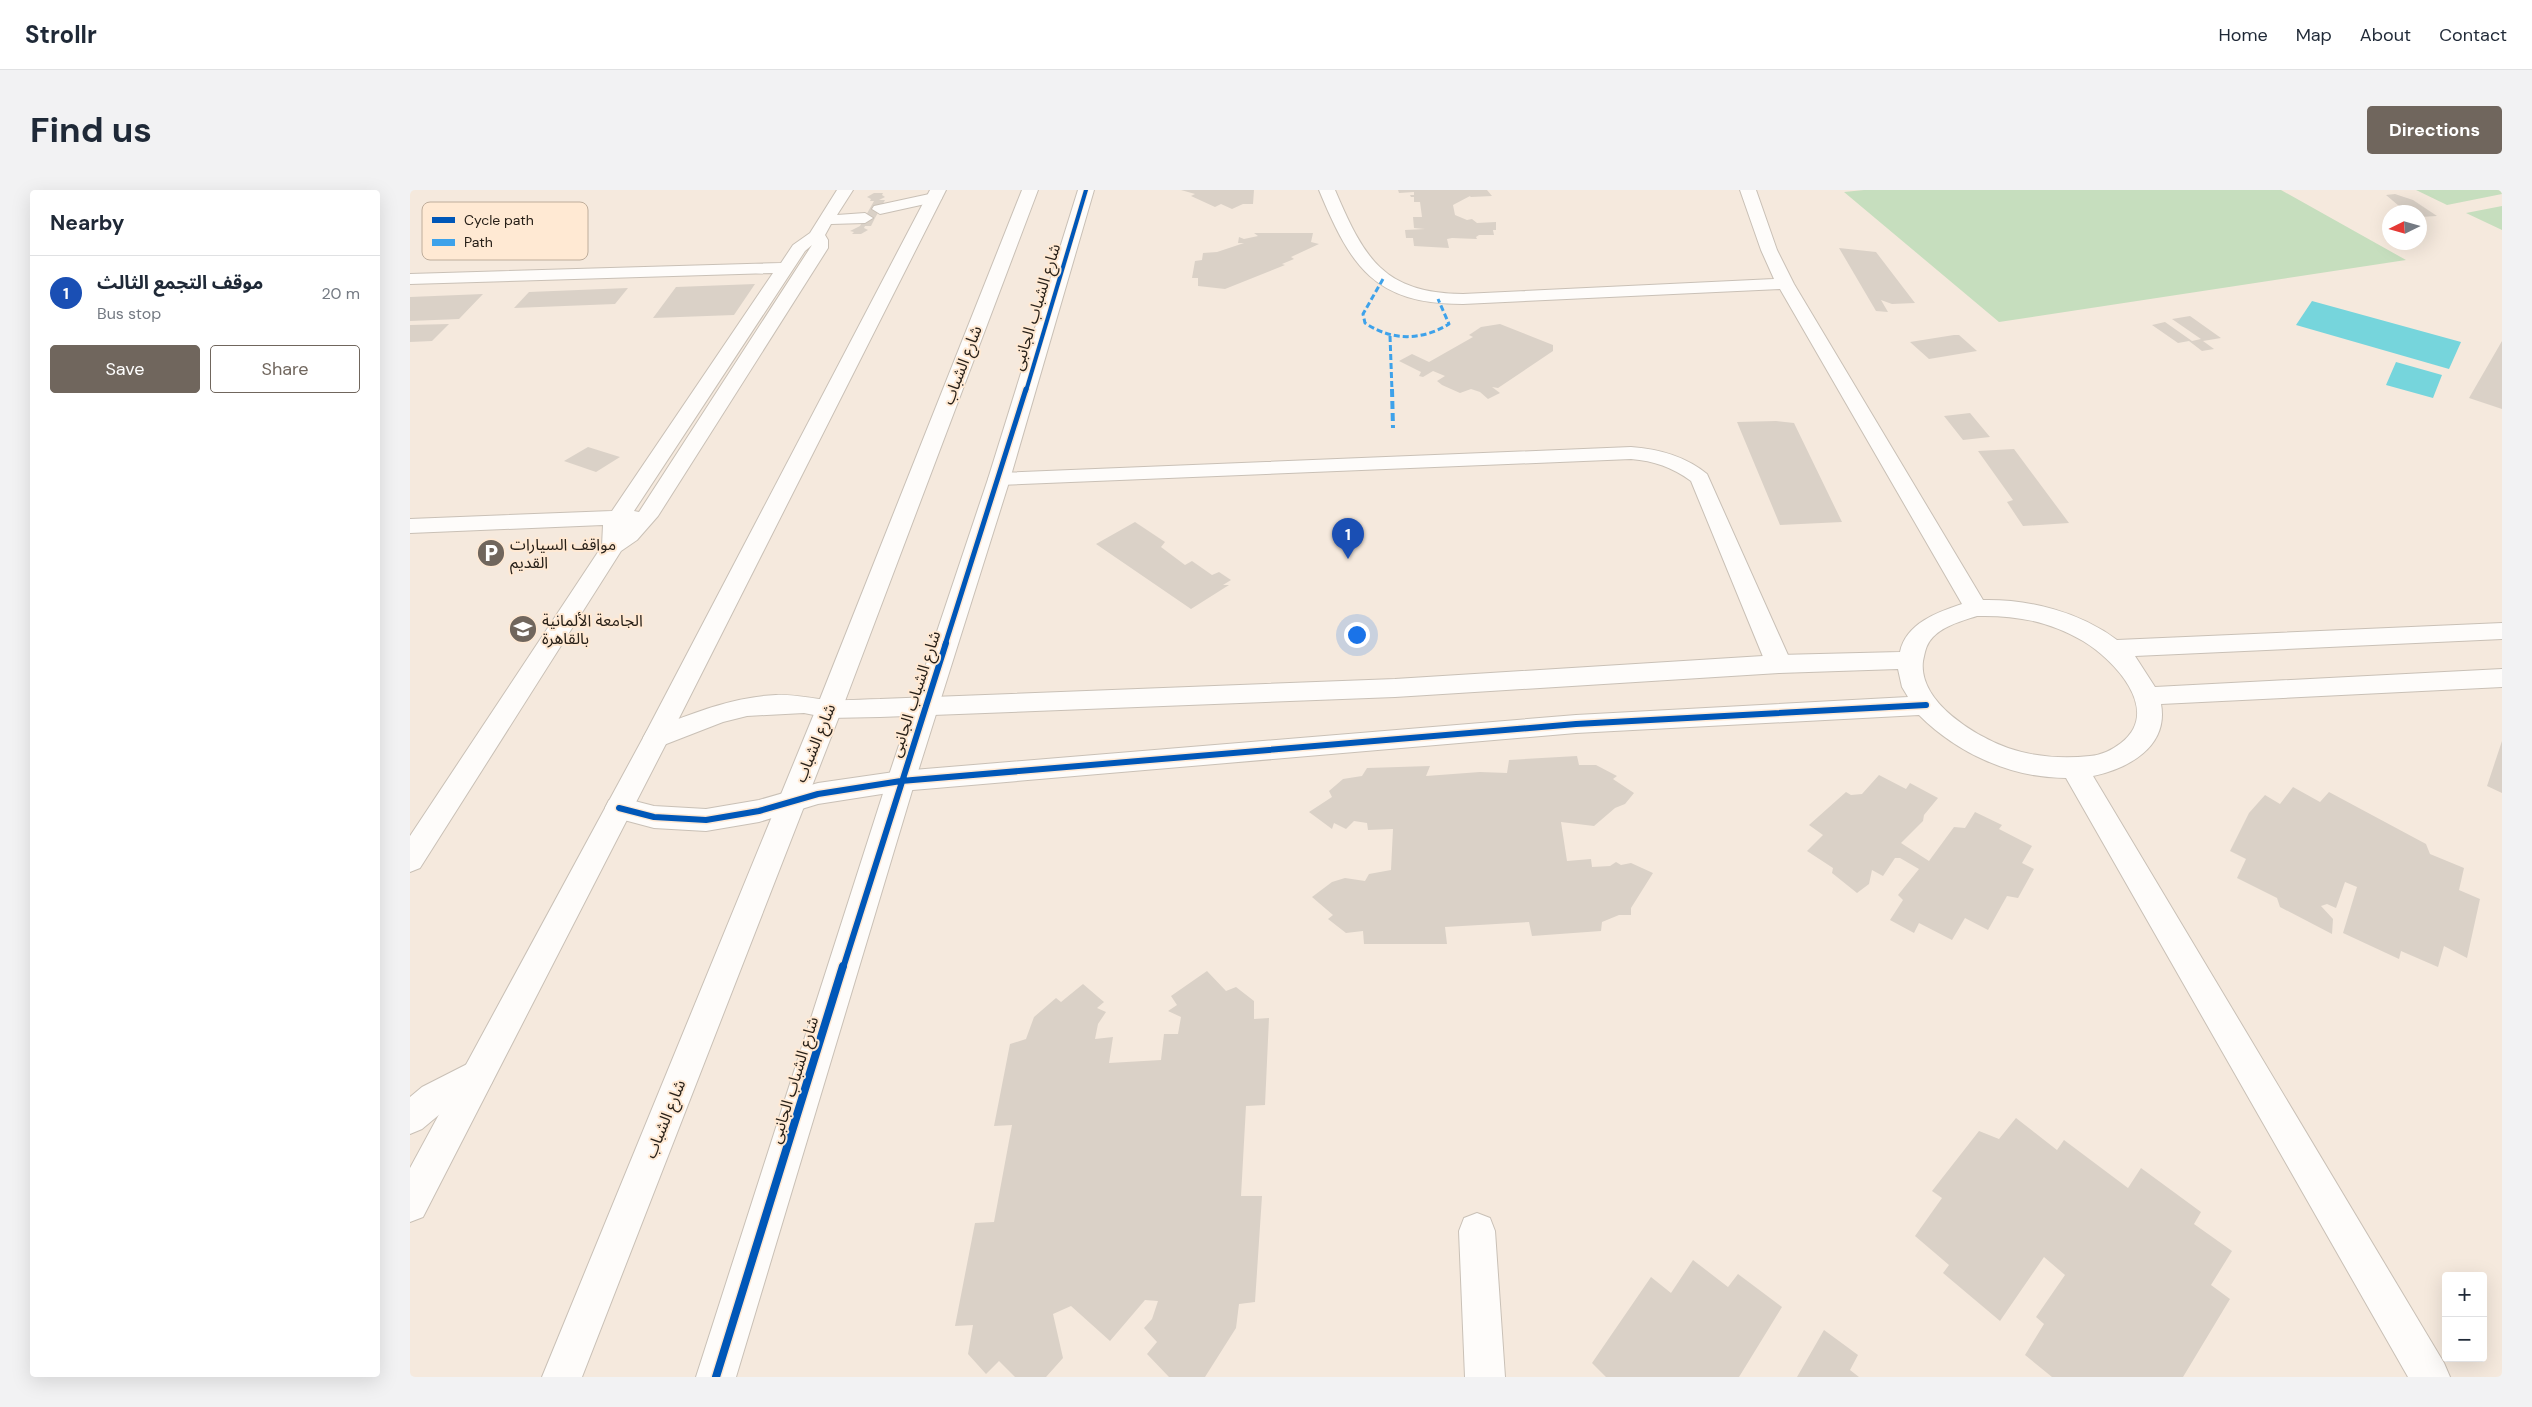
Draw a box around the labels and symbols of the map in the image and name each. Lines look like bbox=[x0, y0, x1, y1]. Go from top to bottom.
legend bbox=[422, 202, 588, 260]
north arrow bbox=[2382, 205, 2427, 250]
text: Cycle path bbox=[464, 211, 534, 229]
text: Path bbox=[464, 233, 493, 251]
street label: شارع الشباب الجانبى bbox=[1007, 241, 1067, 374]
street label: شارع الشباب bbox=[937, 322, 989, 408]
pin: 1 bbox=[1332, 518, 1364, 559]
place label: مواقف السيارات القديم bbox=[510, 534, 616, 575]
parking icon: مواقف السيارات القديم bbox=[476, 538, 506, 568]
place label: الجامعة الألمانية بالقاهرة bbox=[542, 610, 643, 649]
school or university icon: الجامعة الألمانية بالقاهرة bbox=[508, 614, 538, 644]
your location bbox=[1344, 622, 1370, 648]
street label: شارع الشباب الجانبى bbox=[885, 628, 947, 760]
street label: شارع الشباب bbox=[790, 701, 842, 786]
street label: شارع الشباب الجانبى bbox=[765, 1014, 825, 1147]
street label: شارع الشباب bbox=[640, 1077, 692, 1162]

